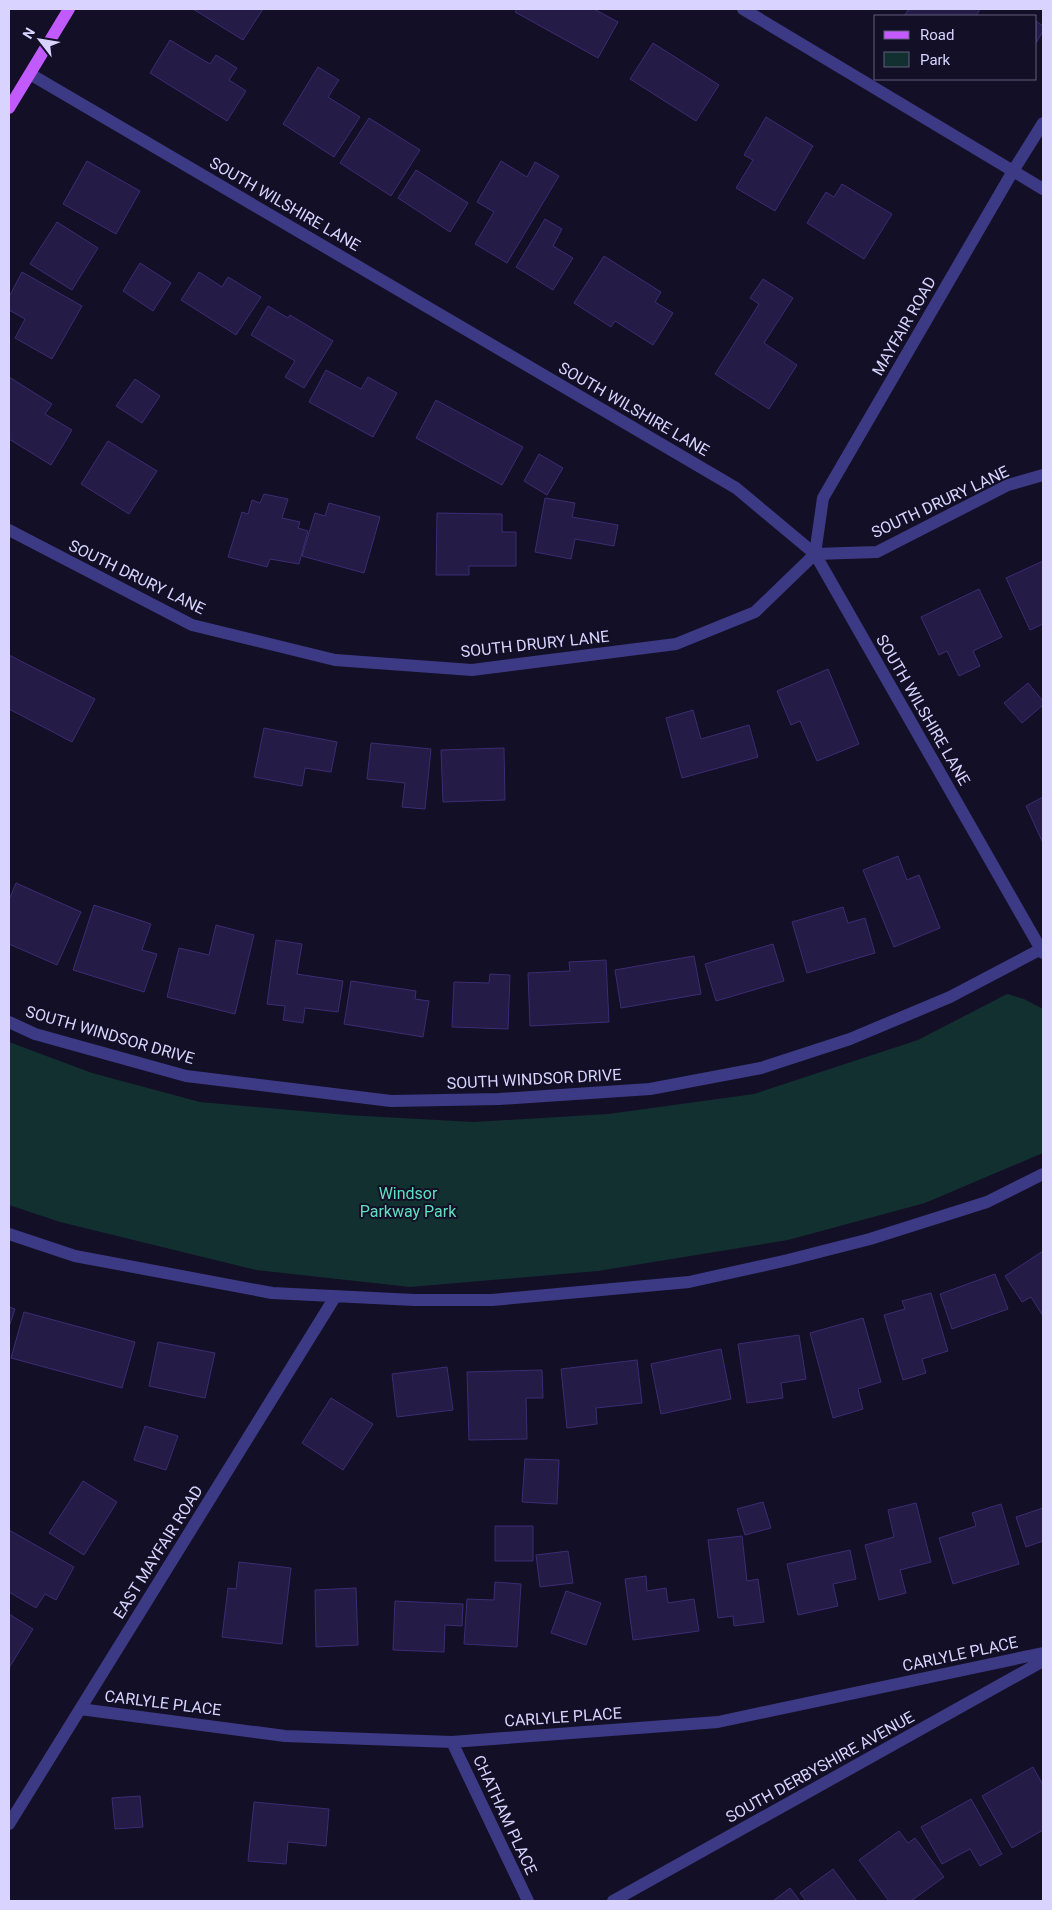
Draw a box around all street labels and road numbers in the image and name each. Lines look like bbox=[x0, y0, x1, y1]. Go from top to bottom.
street label: SOUTH WILSHIRE LANE bbox=[206, 153, 364, 255]
street label: MAYFAIR ROAD bbox=[868, 273, 940, 379]
street label: SOUTH WILSHIRE LANE bbox=[555, 358, 713, 460]
street label: SOUTH DRURY LANE bbox=[868, 462, 1012, 542]
street label: SOUTH DRURY LANE bbox=[66, 536, 208, 618]
street label: SOUTH DRURY LANE bbox=[460, 627, 610, 661]
street label: SOUTH WILSHIRE LANE bbox=[872, 631, 974, 789]
street label: SOUTH WINDSOR DRIVE bbox=[23, 1002, 197, 1068]
street label: SOUTH WINDSOR DRIVE bbox=[446, 1065, 622, 1093]
street label: EAST MAYFAIR ROAD bbox=[109, 1482, 207, 1622]
street label: CARLYLE PLACE bbox=[901, 1632, 1019, 1676]
street label: CARLYLE PLACE bbox=[104, 1686, 222, 1720]
street label: CARLYLE PLACE bbox=[504, 1703, 622, 1731]
street label: SOUTH DERBYSHIRE AVENUE bbox=[723, 1707, 917, 1827]
street label: CHATHAM PLACE bbox=[469, 1752, 541, 1878]

